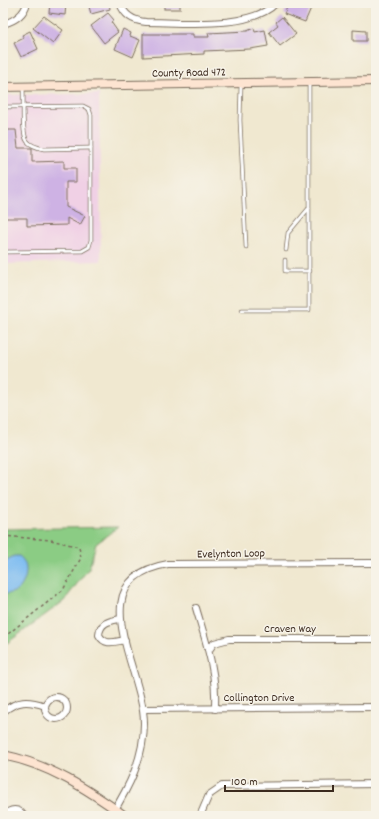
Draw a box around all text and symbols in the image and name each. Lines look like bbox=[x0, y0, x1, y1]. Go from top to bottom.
street label: County Road 472 bbox=[152, 64, 226, 83]
street label: Evelynton Loop bbox=[197, 545, 265, 564]
street label: Craven Way bbox=[264, 621, 317, 638]
street label: Collington Drive bbox=[223, 690, 295, 707]
scale bar bbox=[225, 767, 333, 793]
text: 100 m bbox=[231, 774, 258, 791]

